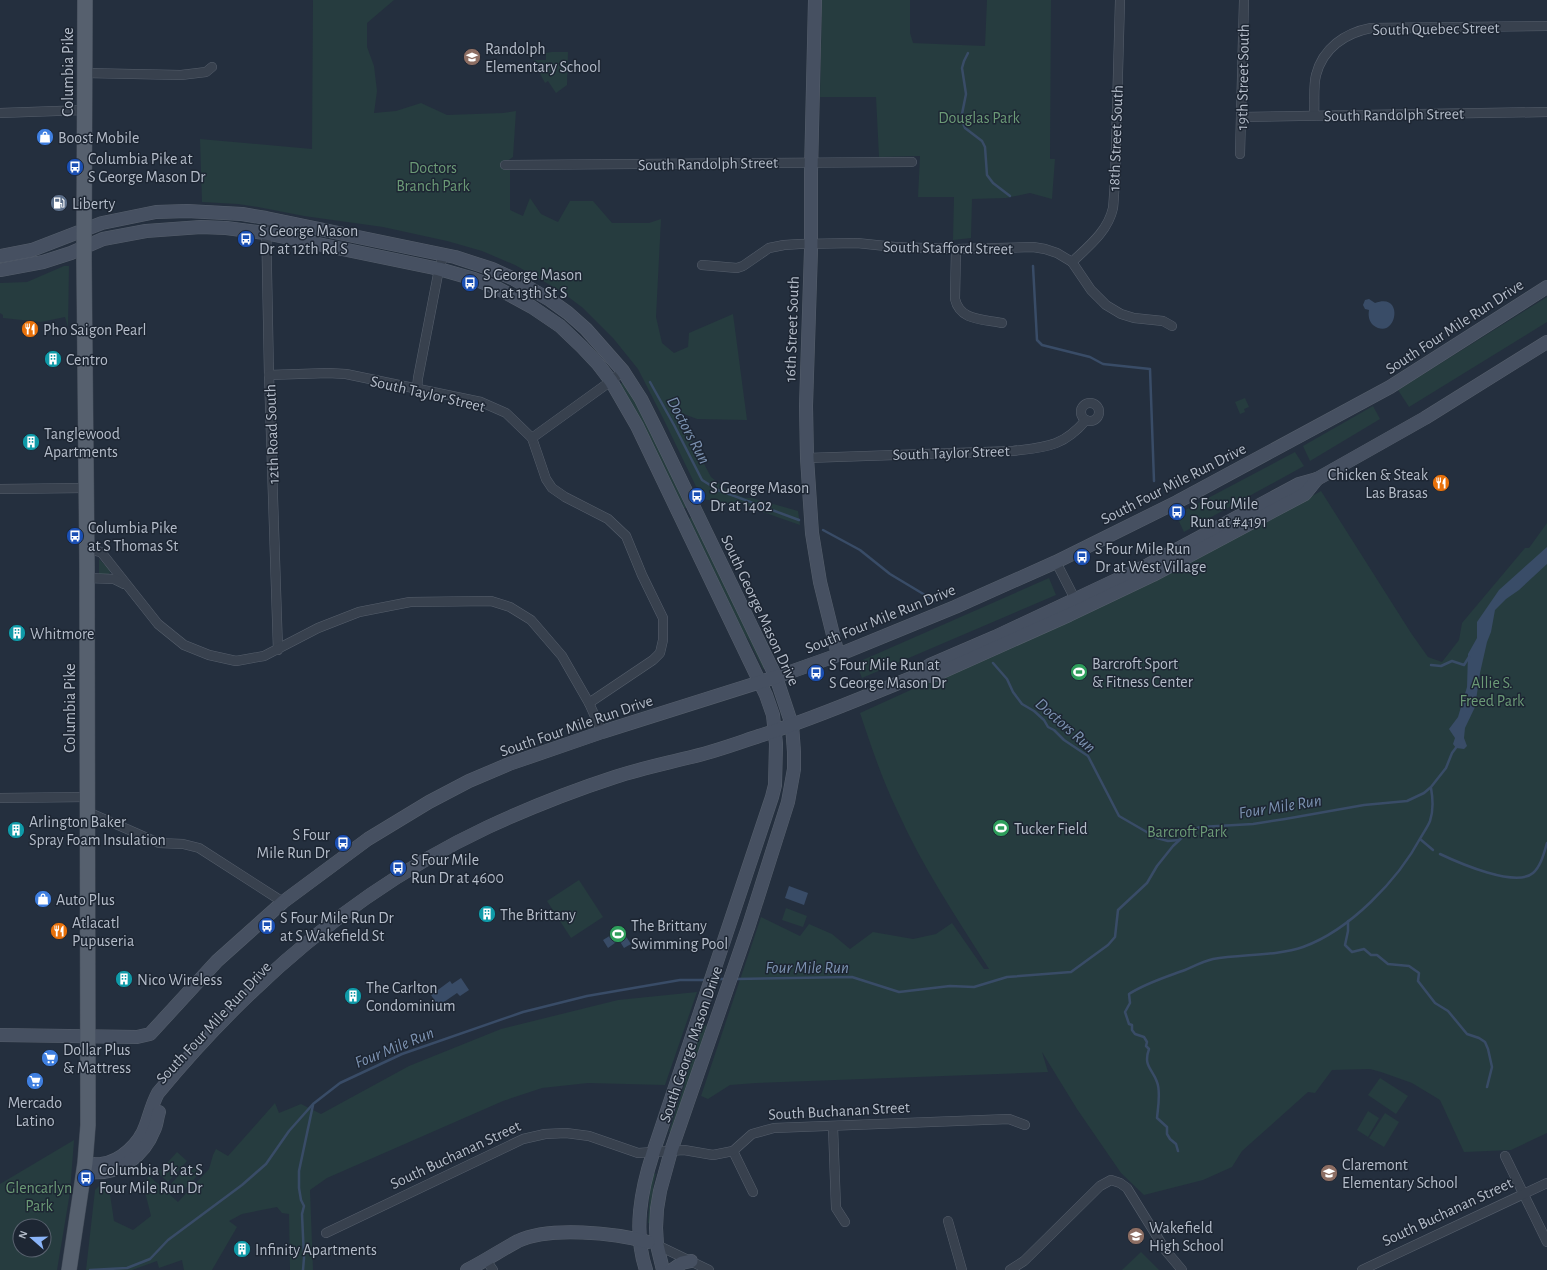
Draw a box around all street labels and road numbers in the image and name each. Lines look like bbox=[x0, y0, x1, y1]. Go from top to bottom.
street label: South Quebec Street bbox=[1372, 20, 1500, 39]
street label: 19th Street South bbox=[1234, 24, 1252, 130]
street label: Columbia Pike bbox=[60, 27, 76, 117]
street label: 18th Street South bbox=[1106, 85, 1126, 191]
street label: South Randolph Street bbox=[1324, 106, 1464, 124]
street label: South Randolph Street bbox=[638, 155, 778, 173]
street label: South Stafford Street bbox=[883, 239, 1013, 257]
street label: 16th Street South bbox=[782, 276, 802, 382]
street label: South Four Mile Run Drive bbox=[1383, 276, 1526, 377]
street label: South Taylor Street bbox=[369, 373, 487, 416]
street label: 12th Road South bbox=[262, 384, 282, 484]
street label: South Four Mile Run Drive bbox=[1098, 440, 1249, 527]
street label: South Taylor Street bbox=[892, 443, 1010, 464]
street label: South George Mason Drive bbox=[718, 533, 802, 688]
street label: South Four Mile Run Drive bbox=[803, 581, 958, 656]
street label: Columbia Pike bbox=[62, 663, 78, 753]
street label: South Four Mile Run Drive bbox=[498, 692, 655, 760]
street label: South Four Mile Run Drive bbox=[153, 959, 274, 1087]
street label: South George Mason Drive bbox=[657, 964, 725, 1125]
street label: South Buchanan Street bbox=[768, 1099, 910, 1123]
street label: South Buchanan Street bbox=[388, 1118, 523, 1192]
street label: South Buchanan Street bbox=[1380, 1175, 1515, 1249]

